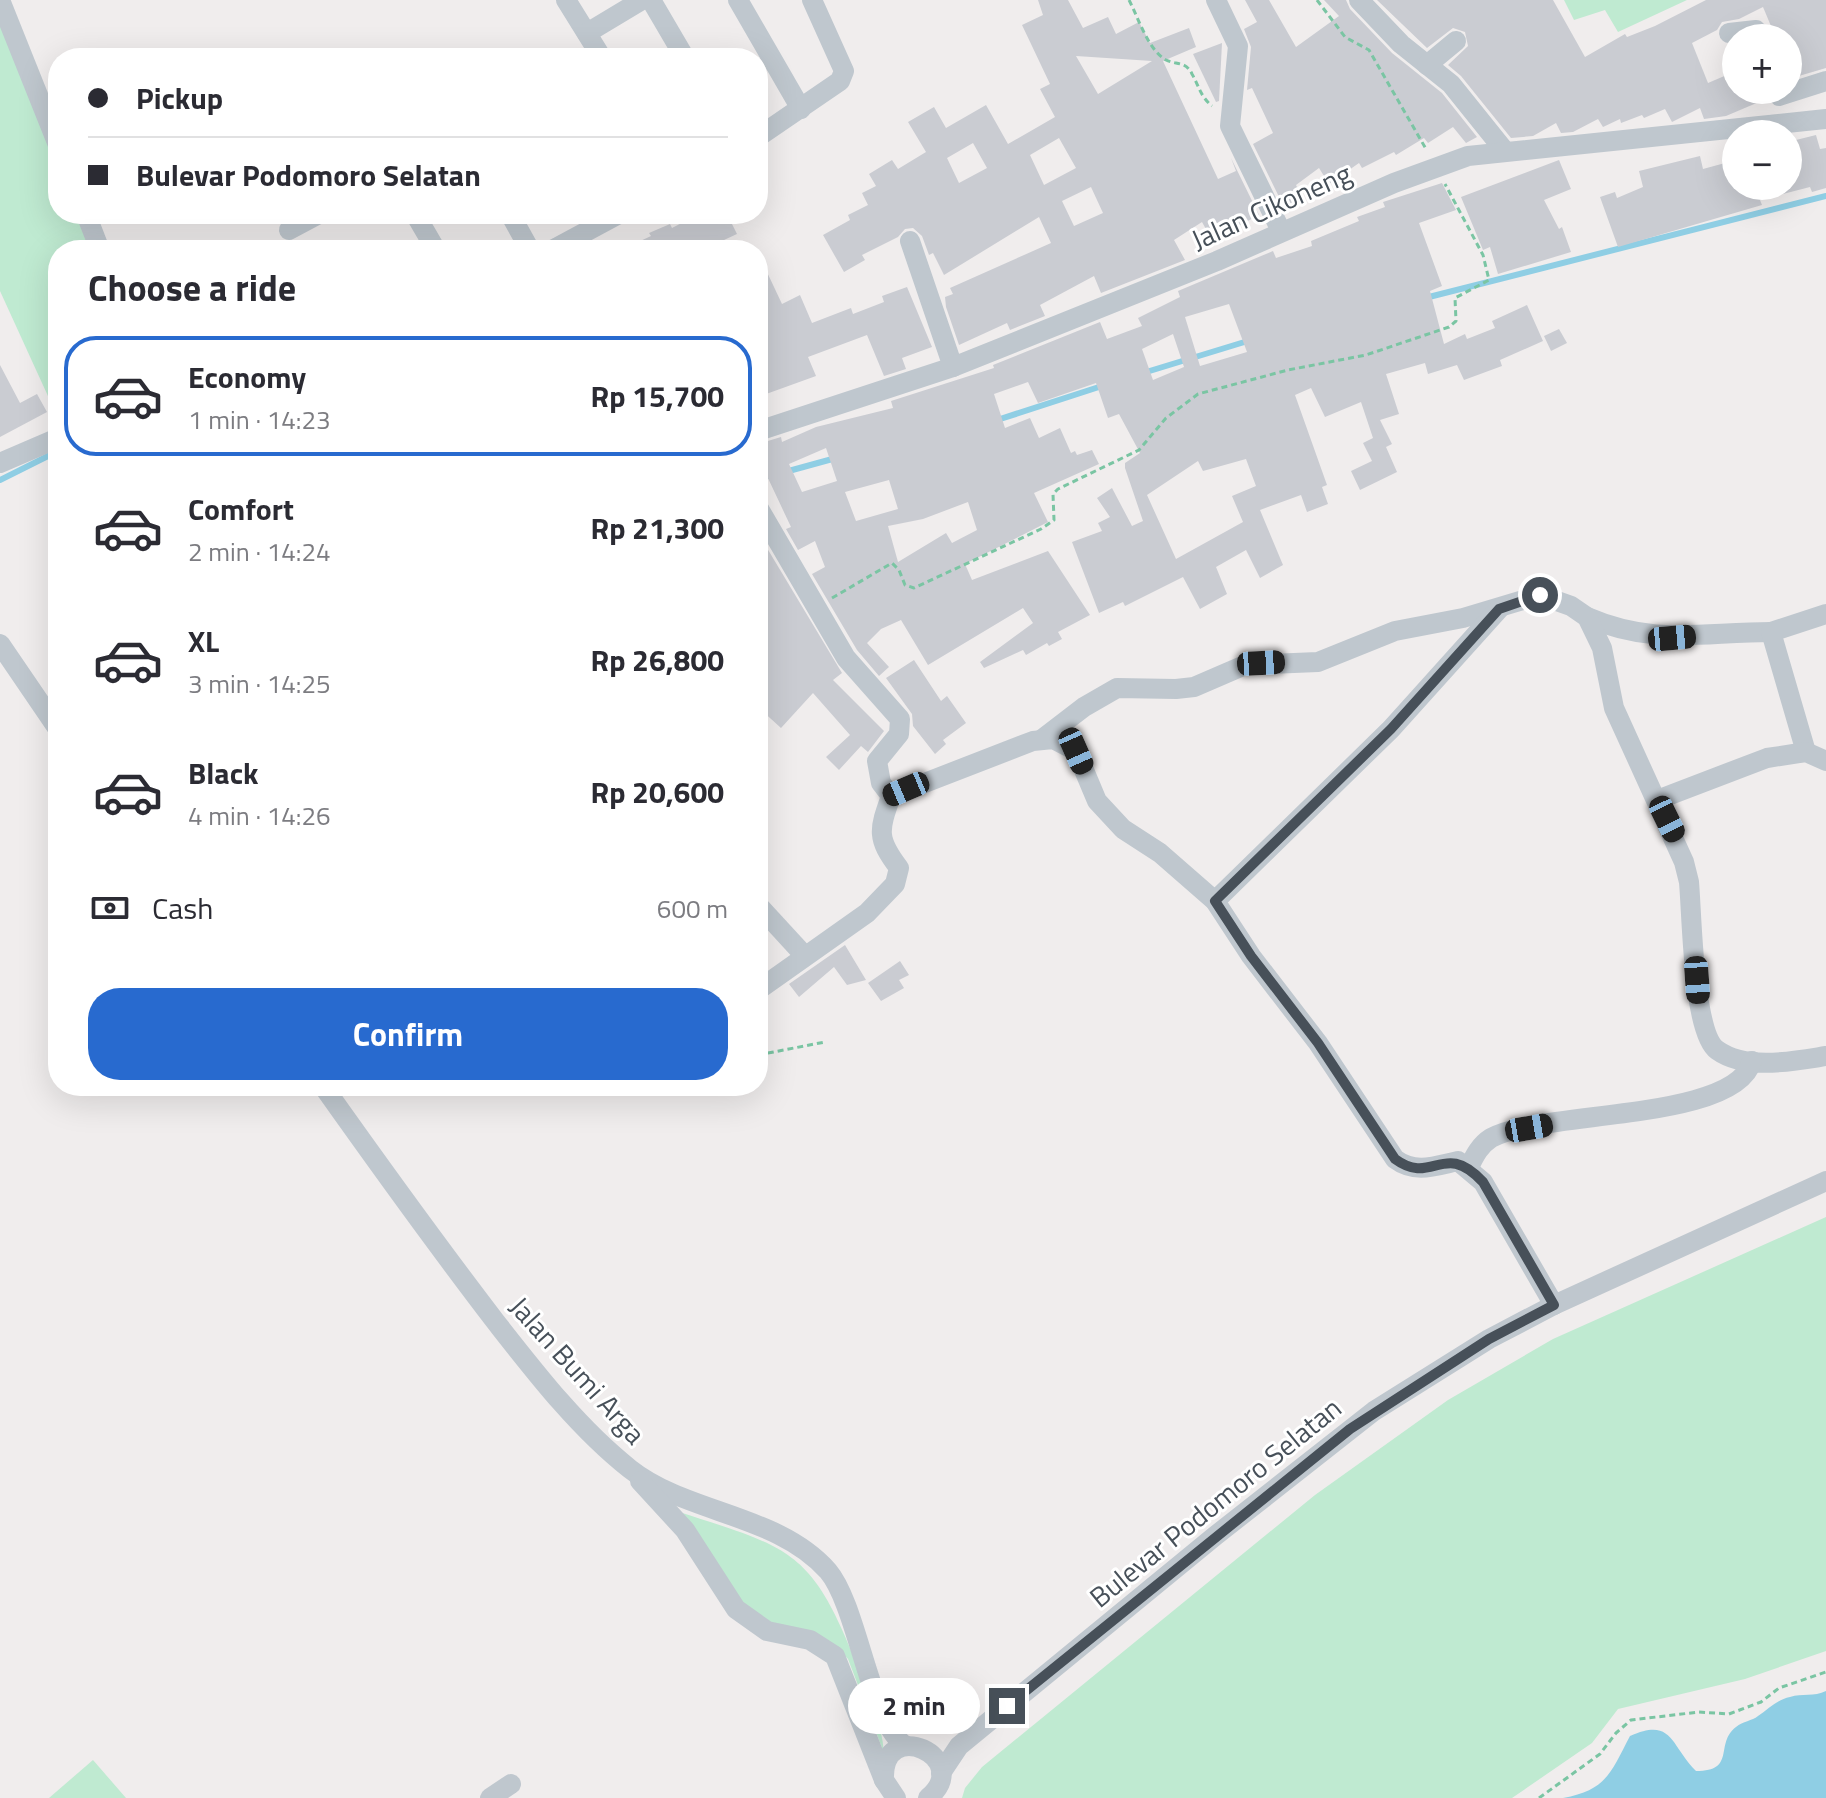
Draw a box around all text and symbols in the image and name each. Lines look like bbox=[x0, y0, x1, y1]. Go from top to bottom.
map controls bbox=[1722, 24, 1802, 200]
button: + bbox=[1722, 24, 1802, 104]
text: Pickup bbox=[136, 75, 223, 121]
button: − bbox=[1722, 120, 1802, 200]
street label: Jalan Cikoneng bbox=[1184, 151, 1358, 261]
text: Bulevar Podomoro Selatan bbox=[136, 152, 481, 198]
text: Choose a ride bbox=[88, 260, 296, 315]
text: Economy bbox=[188, 354, 306, 400]
icon: car bbox=[92, 360, 164, 432]
text: Rp 15,700 bbox=[591, 373, 724, 419]
text: 1 min · 14:23 bbox=[188, 400, 331, 439]
text: Comfort bbox=[188, 486, 294, 532]
icon: car bbox=[92, 492, 164, 564]
text: Rp 21,300 bbox=[591, 505, 724, 551]
text: 2 min · 14:24 bbox=[188, 532, 331, 571]
route start bbox=[1522, 577, 1558, 613]
text: XL bbox=[188, 618, 219, 664]
icon: car bbox=[92, 624, 164, 696]
car bbox=[1647, 624, 1697, 652]
text: Rp 26,800 bbox=[591, 637, 724, 683]
car bbox=[1236, 650, 1286, 676]
text: 3 min · 14:25 bbox=[188, 664, 331, 703]
car bbox=[1055, 724, 1097, 778]
text: Black bbox=[188, 750, 259, 796]
icon: car bbox=[92, 756, 164, 828]
text: Rp 20,600 bbox=[591, 769, 724, 815]
car bbox=[879, 769, 933, 809]
car bbox=[1646, 792, 1688, 846]
text: 4 min · 14:26 bbox=[188, 796, 331, 835]
text: Cash bbox=[152, 885, 213, 931]
icon: cash bbox=[88, 886, 132, 930]
text: 600 m bbox=[657, 889, 728, 928]
car bbox=[1683, 955, 1711, 1005]
button: Confirm bbox=[88, 988, 728, 1080]
car bbox=[1503, 1112, 1555, 1144]
street label: Jalan Bumi Arga bbox=[500, 1286, 656, 1454]
street label: Bulevar Podomoro Selatan bbox=[1080, 1387, 1350, 1617]
callout: 2 min bbox=[847, 1678, 979, 1734]
text: 2 min bbox=[882, 1686, 946, 1725]
route end bbox=[989, 1688, 1025, 1724]

